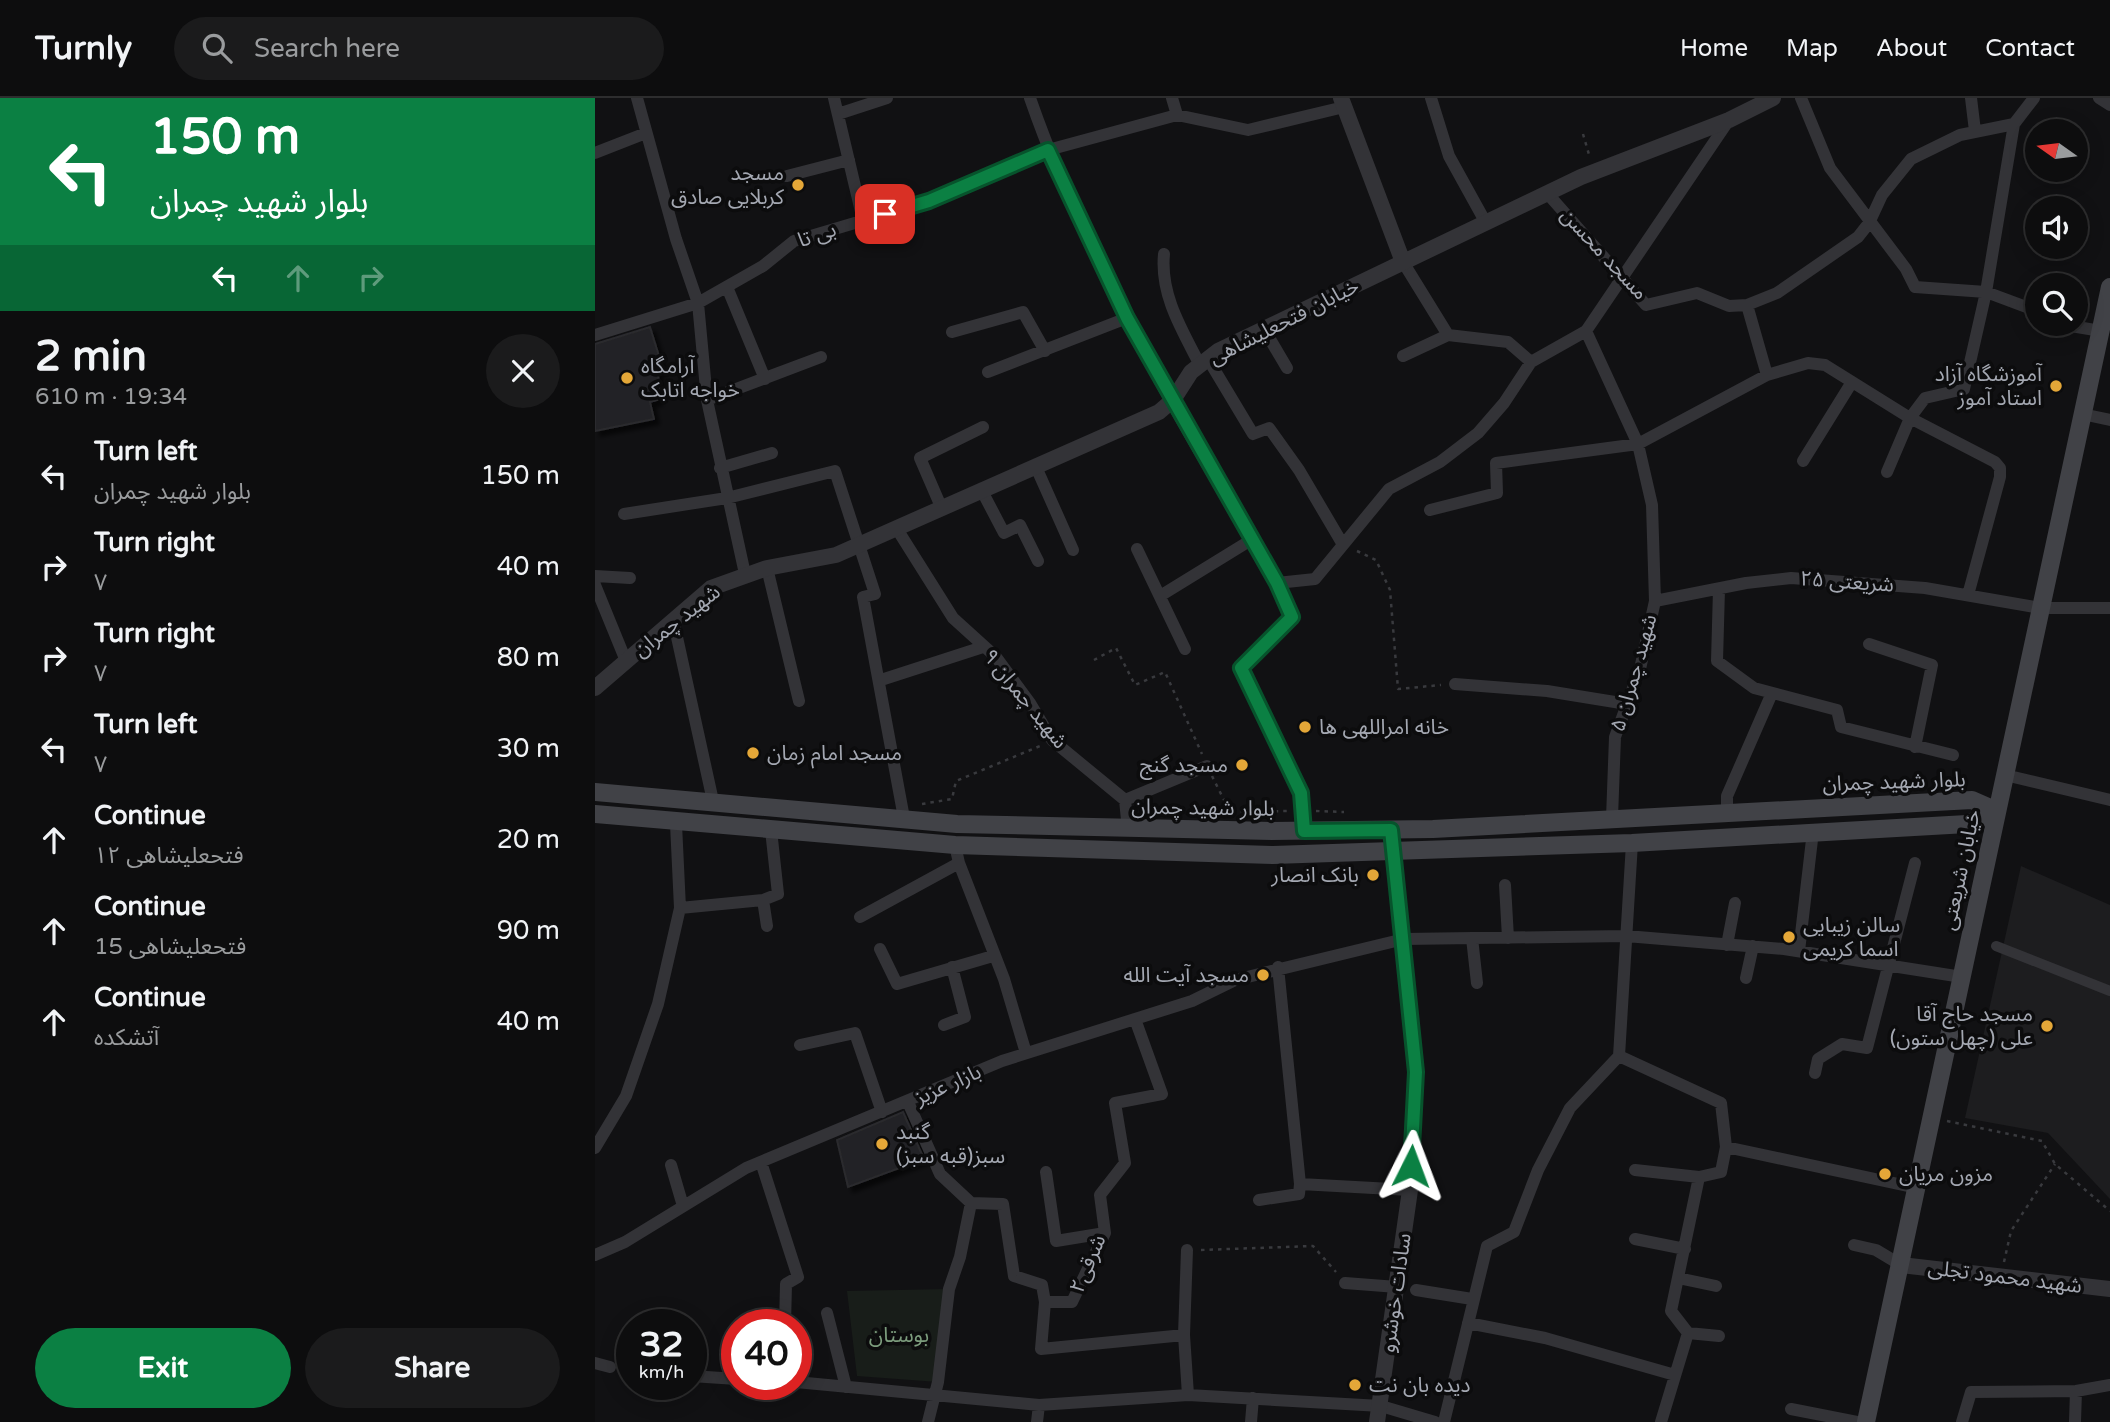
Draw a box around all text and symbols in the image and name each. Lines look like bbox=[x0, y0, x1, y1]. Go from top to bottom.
search box bbox=[174, 17, 664, 80]
text: Turnly bbox=[35, 29, 132, 68]
icon: search bbox=[198, 29, 236, 67]
text: Search here bbox=[254, 33, 400, 64]
text: Home bbox=[1680, 34, 1748, 63]
text: Map bbox=[1786, 34, 1838, 63]
text: About bbox=[1876, 34, 1947, 63]
text: Contact bbox=[1985, 34, 2075, 63]
text: 150 m bbox=[150, 108, 300, 167]
north arrow bbox=[2025, 119, 2088, 182]
map controls bbox=[2025, 119, 2088, 336]
icon: left bbox=[35, 126, 126, 217]
place label: مسجد کربلایی صادق bbox=[671, 161, 784, 210]
marker: مسجد کربلایی صادق bbox=[790, 177, 806, 193]
text: بلوار شهید چمران bbox=[150, 183, 368, 221]
pin bbox=[855, 184, 915, 244]
icon: arrive bbox=[866, 195, 904, 233]
button: sound bbox=[2025, 196, 2088, 259]
street label: مسجد محسن bbox=[1555, 203, 1653, 305]
street label: بی تا bbox=[795, 217, 839, 253]
icon: left bbox=[206, 259, 244, 297]
icon: ahead bbox=[279, 259, 317, 297]
icon: right bbox=[352, 259, 390, 297]
street label: خیابان فتحعلیشاهی bbox=[1205, 273, 1363, 371]
button: search bbox=[2025, 273, 2088, 336]
text: 2 min bbox=[35, 331, 147, 382]
button: close bbox=[486, 334, 560, 408]
place label: آرامگاه خواجه اتابک bbox=[641, 354, 740, 403]
place label: آموزشگاه آزاد استاد آموز bbox=[1935, 362, 2043, 411]
marker: آرامگاه خواجه اتابک bbox=[619, 370, 635, 386]
marker: آموزشگاه آزاد استاد آموز bbox=[2048, 378, 2064, 394]
text: 610 m · 19:34 bbox=[35, 383, 187, 411]
text: Turn left bbox=[94, 436, 197, 467]
icon: left bbox=[35, 457, 73, 495]
text: 150 m bbox=[480, 460, 560, 491]
text: بلوار شهید چمران bbox=[94, 478, 251, 506]
text: Turn right bbox=[94, 527, 215, 558]
icon: right bbox=[35, 548, 73, 586]
text: 40 m bbox=[497, 551, 560, 582]
street label: شریعتی ۲۵ bbox=[1799, 566, 1895, 598]
text: ۷ bbox=[94, 569, 107, 597]
street label: شهید چمران bbox=[629, 579, 725, 663]
street label: شهید چمران ۵ bbox=[1605, 612, 1663, 734]
text: Turn right bbox=[94, 618, 215, 649]
icon: right bbox=[35, 639, 73, 677]
text: 80 m bbox=[497, 642, 560, 673]
street label: شهید چمران ۹ bbox=[977, 644, 1073, 754]
text: ۷ bbox=[94, 660, 107, 688]
text: Turn left bbox=[94, 709, 197, 740]
place label: خانه امراللهی ها bbox=[1319, 715, 1449, 740]
marker: خانه امراللهی ها bbox=[1297, 719, 1313, 735]
icon: left bbox=[35, 730, 73, 768]
text: 30 m bbox=[497, 733, 560, 764]
place label: مسجد امام زمان bbox=[767, 741, 902, 769]
marker: مسجد امام زمان bbox=[745, 745, 761, 761]
text: ۷ bbox=[94, 751, 107, 779]
place label: مسجد گنج bbox=[1140, 753, 1228, 780]
marker: مسجد گنج bbox=[1234, 757, 1250, 773]
street label: بلوار شهید چمران bbox=[1822, 767, 1966, 797]
street label: بلوار شهید چمران bbox=[1131, 794, 1275, 822]
text: Continue bbox=[94, 800, 206, 831]
street label: خیابان شریعتی bbox=[1936, 807, 1986, 933]
icon: ahead bbox=[35, 821, 73, 859]
text: 20 m bbox=[497, 824, 560, 855]
text: فتحعلیشاهی ۱۲ bbox=[94, 842, 244, 870]
place label: بانک انصار bbox=[1270, 863, 1359, 888]
marker: بانک انصار bbox=[1365, 867, 1381, 883]
text: Continue bbox=[94, 891, 206, 922]
icon: ahead bbox=[35, 912, 73, 950]
place label: سالن زیبایی اسما کریمی bbox=[1803, 913, 1900, 962]
text: 90 m bbox=[497, 915, 560, 946]
marker: سالن زیبایی اسما کریمی bbox=[1781, 929, 1797, 945]
text: فتحعلیشاهی 15 bbox=[94, 933, 246, 961]
place label: مسجد آیت الله bbox=[1124, 963, 1249, 988]
marker: مسجد آیت الله bbox=[1255, 967, 1271, 983]
text: Continue bbox=[94, 982, 206, 1013]
place label: مسجد حاج آقا علی (چهل ستون) bbox=[1890, 1002, 2033, 1051]
icon: ahead bbox=[35, 1003, 73, 1041]
text: 40 m bbox=[497, 1006, 560, 1037]
marker: مسجد حاج آقا علی (چهل ستون) bbox=[2039, 1018, 2055, 1034]
text: آتشکده bbox=[94, 1024, 159, 1052]
street label: بازار عزیز bbox=[910, 1059, 985, 1111]
place label: گنبد سبز(قبه سبز) bbox=[896, 1120, 1005, 1169]
position arrow bbox=[1374, 1129, 1448, 1203]
marker: گنبد سبز(قبه سبز) bbox=[874, 1136, 890, 1152]
place label: مزون مریان bbox=[1899, 1162, 1993, 1187]
marker: مزون مریان bbox=[1877, 1166, 1893, 1182]
street label: شرقی۲ bbox=[1065, 1231, 1111, 1297]
street label: سادات خوشرو bbox=[1375, 1232, 1417, 1354]
street label: شهید محمود تجلی bbox=[1927, 1255, 2083, 1299]
speed limit sign: 40 bbox=[721, 1309, 812, 1400]
park label: بوستان bbox=[869, 1323, 929, 1348]
text: 32 bbox=[640, 1324, 683, 1366]
button: Exit bbox=[35, 1328, 291, 1408]
button: Share bbox=[305, 1328, 560, 1408]
text: km/h bbox=[639, 1361, 684, 1383]
place label: دیده بان نت bbox=[1369, 1373, 1471, 1398]
marker: دیده بان نت bbox=[1347, 1377, 1363, 1393]

